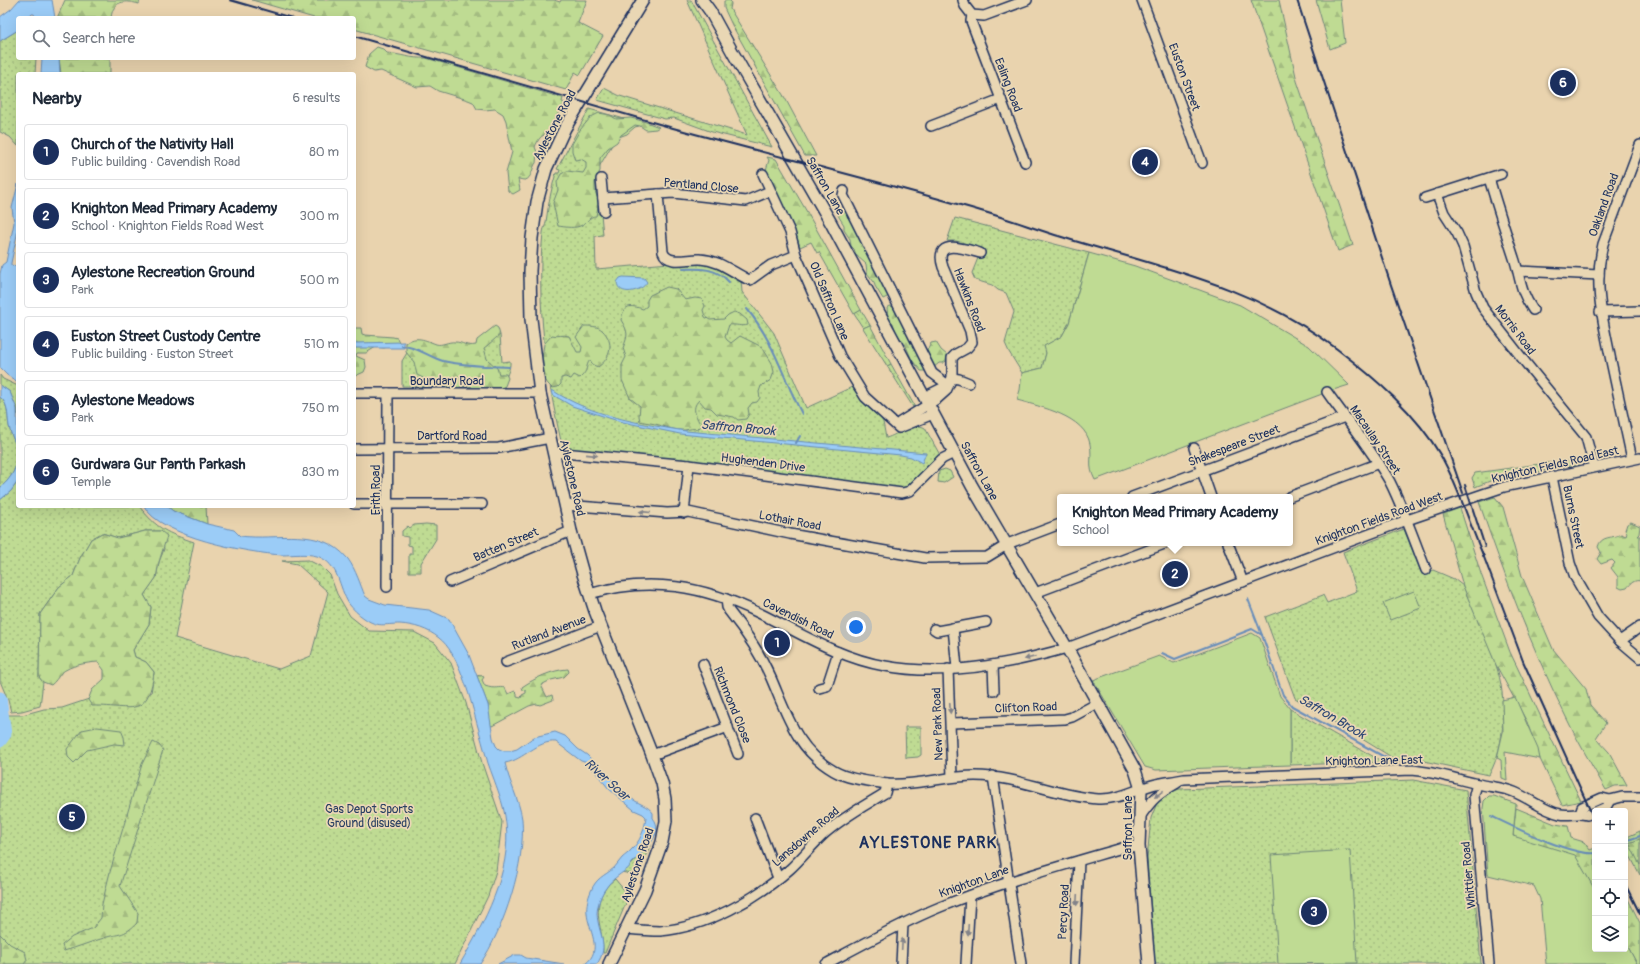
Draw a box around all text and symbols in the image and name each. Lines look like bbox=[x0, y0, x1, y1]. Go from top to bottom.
search box bbox=[16, 16, 356, 60]
icon: search bbox=[30, 27, 52, 49]
text: Search here bbox=[62, 29, 135, 48]
street label: Euston Street bbox=[1165, 41, 1203, 113]
street label: Ealing Road bbox=[991, 56, 1025, 114]
pin: 6 bbox=[1550, 68, 1576, 98]
street label: Aylestone Road bbox=[530, 87, 580, 163]
text: Nearby bbox=[32, 88, 81, 109]
text: 6 results bbox=[293, 90, 340, 106]
text: Church of the Nativity Hall bbox=[71, 135, 234, 154]
text: 1 bbox=[43, 144, 49, 160]
text: 80 m bbox=[309, 144, 339, 160]
pin: 4 bbox=[1132, 147, 1158, 177]
text: Public building · Cavendish Road bbox=[71, 154, 240, 170]
street label: Saffron Lane bbox=[802, 154, 848, 218]
street label: Oakland Road bbox=[1586, 171, 1622, 239]
street label: Pentland Close bbox=[663, 175, 739, 197]
text: Knighton Mead Primary Academy bbox=[71, 199, 277, 218]
text: 2 bbox=[42, 208, 50, 224]
text: 300 m bbox=[300, 208, 339, 224]
text: School · Knighton Fields Road West bbox=[71, 218, 264, 234]
street label: Old Saffron Lane bbox=[806, 259, 852, 343]
text: Aylestone Recreation Ground bbox=[71, 263, 255, 282]
street label: Hawkins Road bbox=[950, 266, 988, 334]
text: 3 bbox=[42, 272, 50, 288]
text: 500 m bbox=[300, 272, 339, 288]
text: Park bbox=[71, 282, 94, 298]
street label: Morris Road bbox=[1491, 302, 1539, 358]
text: Euston Street Custody Centre bbox=[71, 327, 260, 346]
text: 4 bbox=[42, 336, 50, 352]
text: 510 m bbox=[304, 336, 339, 352]
text: Public building · Euston Street bbox=[71, 346, 233, 362]
street label: Boundary Road bbox=[410, 374, 484, 389]
text: Aylestone Meadows bbox=[71, 391, 194, 410]
text: 5 bbox=[42, 400, 50, 416]
text: 750 m bbox=[302, 400, 339, 416]
street label: Macaulay Street bbox=[1346, 402, 1404, 478]
text: Park bbox=[71, 410, 94, 426]
water label: Saffron Brook bbox=[700, 417, 777, 439]
street label: Shakespeare Street bbox=[1186, 422, 1282, 470]
street label: Dartford Road bbox=[417, 429, 487, 444]
street label: Aylestone Road bbox=[556, 438, 588, 518]
street label: Saffron Lane bbox=[957, 439, 1001, 503]
street label: Knighton Fields Road East bbox=[1490, 443, 1620, 487]
street label: Hughenden Drive bbox=[720, 450, 806, 476]
one-way arrow bbox=[586, 452, 598, 459]
text: Gurdwara Gur Panth Parkash bbox=[71, 455, 246, 474]
text: 6 bbox=[42, 464, 50, 480]
text: 830 m bbox=[302, 464, 339, 480]
street label: Erith Road bbox=[369, 465, 384, 515]
text: Temple bbox=[71, 474, 111, 490]
street label: Burns Street bbox=[1559, 484, 1587, 550]
street label: Knighton Fields Road West bbox=[1313, 489, 1445, 549]
popup bbox=[1057, 494, 1293, 546]
text: Knighton Mead Primary Academy bbox=[1072, 503, 1278, 522]
one-way arrow bbox=[639, 508, 651, 515]
street label: Lothair Road bbox=[758, 508, 823, 534]
text: School bbox=[1072, 522, 1109, 538]
street label: Batten Street bbox=[471, 524, 541, 565]
pin: 2 bbox=[1162, 559, 1188, 589]
street label: Cavendish Road bbox=[760, 595, 836, 643]
street label: Rutland Avenue bbox=[510, 612, 588, 654]
your location bbox=[846, 617, 866, 637]
pin: 1 bbox=[764, 628, 790, 658]
one-way arrow bbox=[1024, 655, 1037, 661]
street label: Richmond Close bbox=[710, 665, 754, 745]
street label: New Park Road bbox=[929, 687, 947, 761]
water label: Saffron Brook bbox=[1296, 691, 1370, 743]
street label: Clifton Road bbox=[994, 699, 1058, 717]
one-way arrow bbox=[947, 702, 953, 715]
street label: Knighton Lane East bbox=[1325, 753, 1423, 769]
water label: River Soar bbox=[581, 756, 635, 806]
one-way arrow bbox=[1153, 790, 1164, 799]
street label: Saffron Lane bbox=[1121, 795, 1136, 860]
pin: 5 bbox=[59, 802, 85, 832]
park label: Gas Depot Sports Ground (disused) bbox=[325, 802, 414, 831]
street label: Lansdowne Road bbox=[769, 804, 843, 870]
map controls bbox=[1592, 808, 1628, 952]
button: + bbox=[1592, 808, 1628, 844]
street label: Aylestone Road bbox=[618, 826, 658, 904]
district label: AYLESTONE PARK bbox=[859, 833, 997, 853]
street label: Whittier Road bbox=[1459, 841, 1479, 909]
button: − bbox=[1592, 844, 1628, 880]
street label: Knighton Lane bbox=[937, 862, 1011, 902]
button: locate bbox=[1592, 880, 1628, 916]
street label: Percy Road bbox=[1055, 884, 1073, 940]
one-way arrow bbox=[1073, 894, 1080, 906]
pin: 3 bbox=[1301, 897, 1327, 927]
button: layers bbox=[1592, 916, 1628, 952]
one-way arrow bbox=[965, 924, 972, 936]
one-way arrow bbox=[899, 937, 905, 950]

